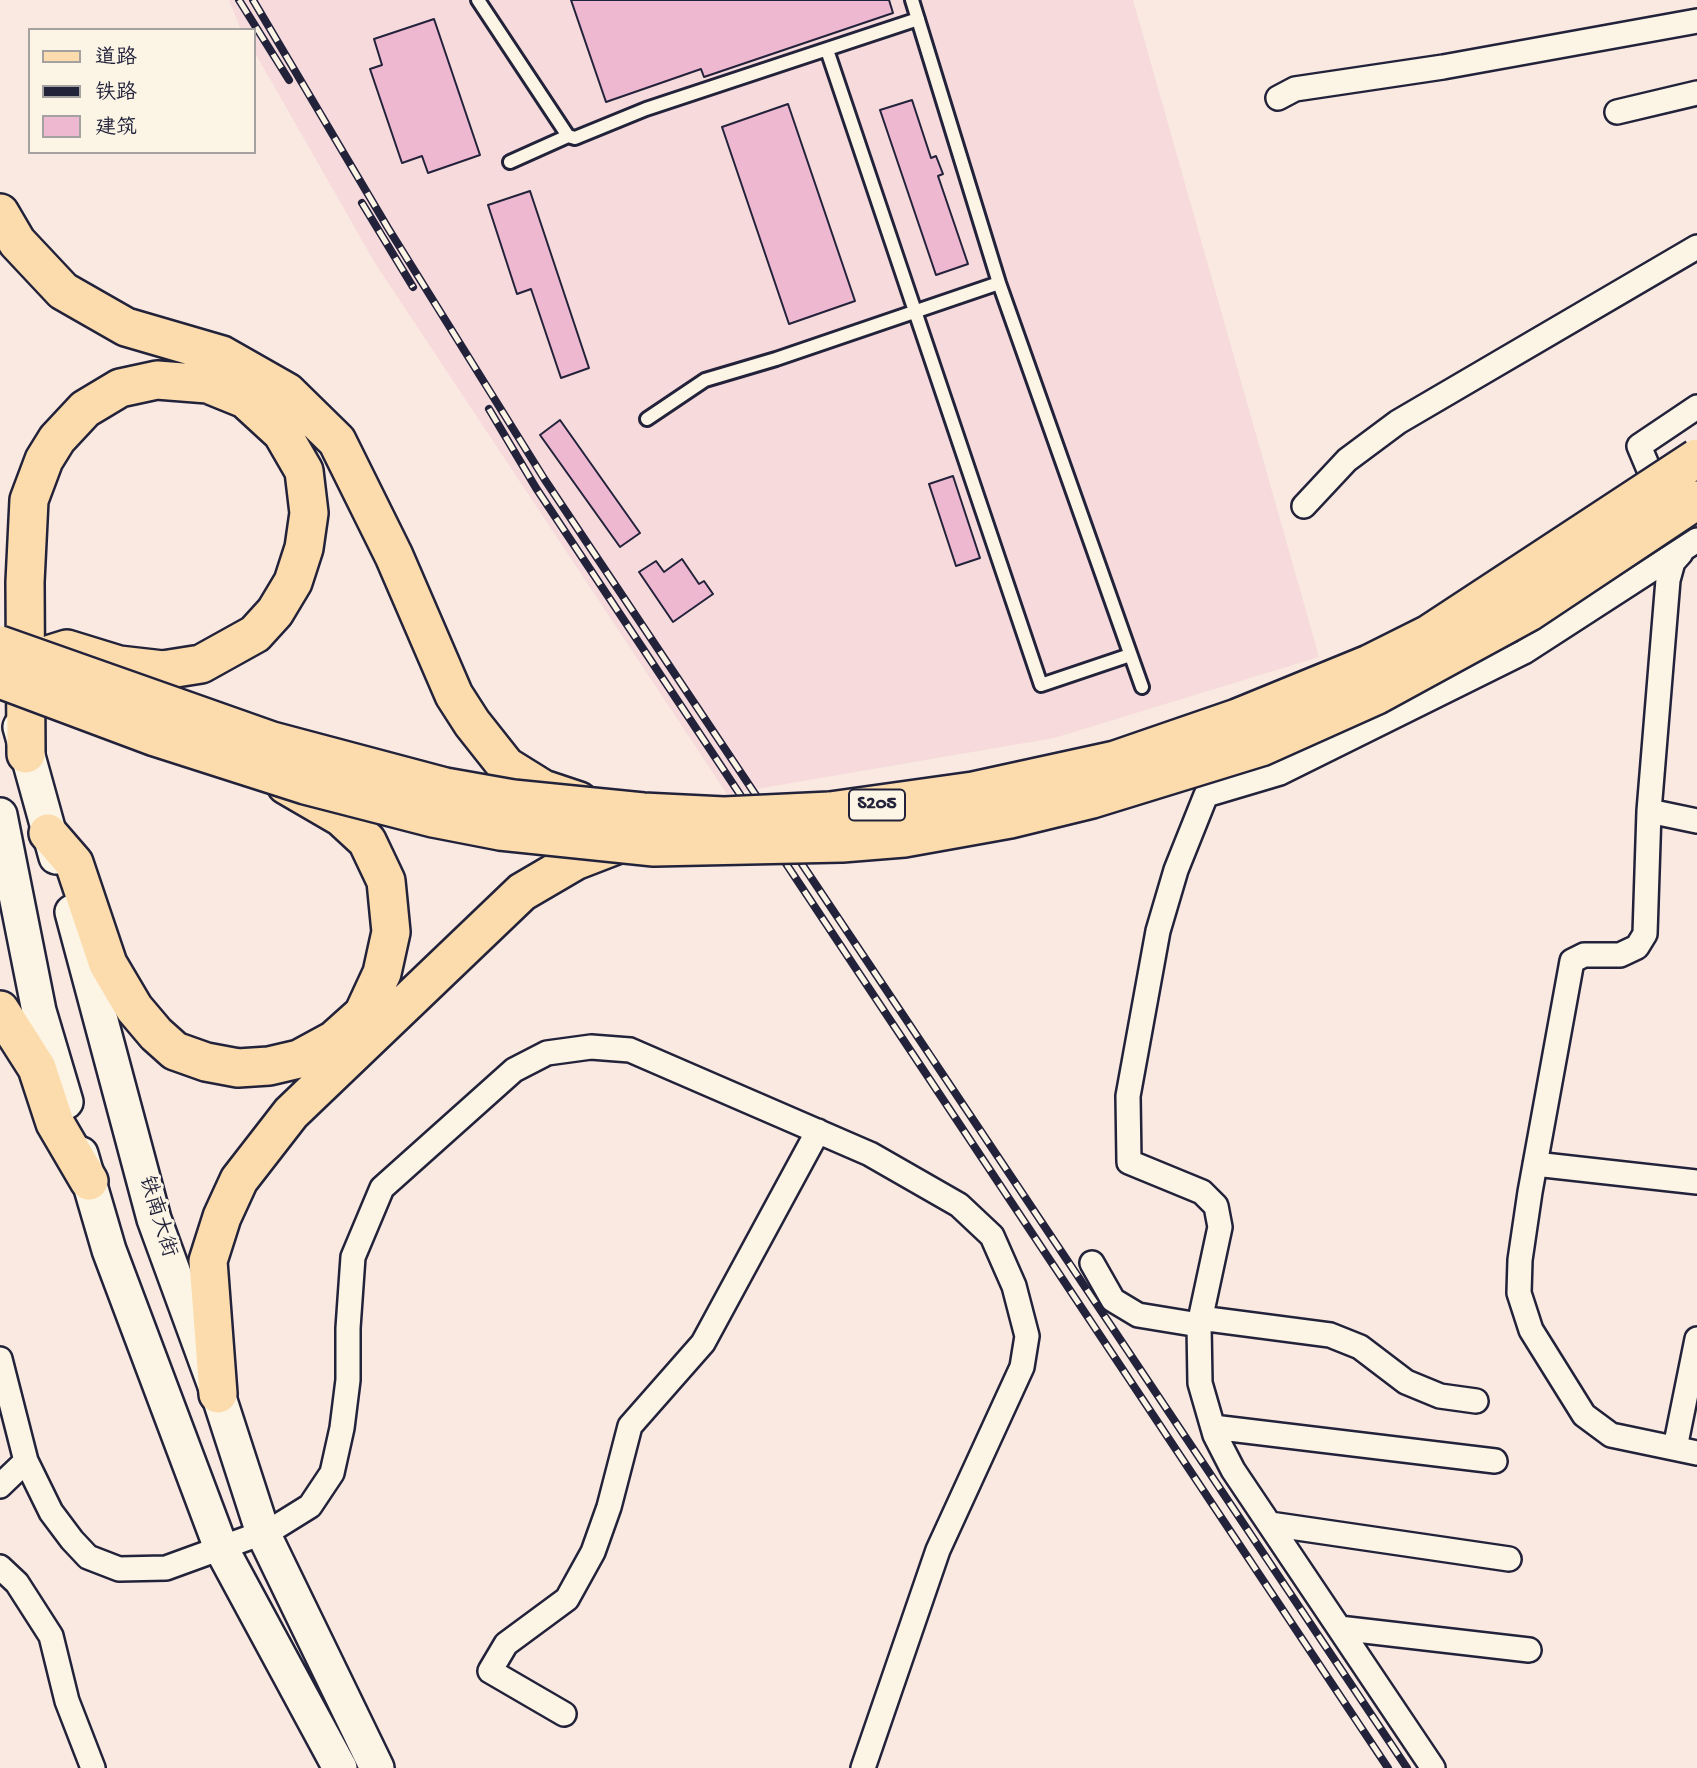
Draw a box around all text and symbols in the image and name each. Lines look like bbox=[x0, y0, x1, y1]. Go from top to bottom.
legend bbox=[28, 28, 256, 154]
text: 道路 bbox=[95, 47, 137, 72]
text: 铁路 bbox=[95, 82, 137, 107]
text: 建筑 bbox=[95, 117, 137, 142]
road number: S205 bbox=[849, 790, 905, 820]
street label: 铁南大街 bbox=[132, 1173, 180, 1261]

